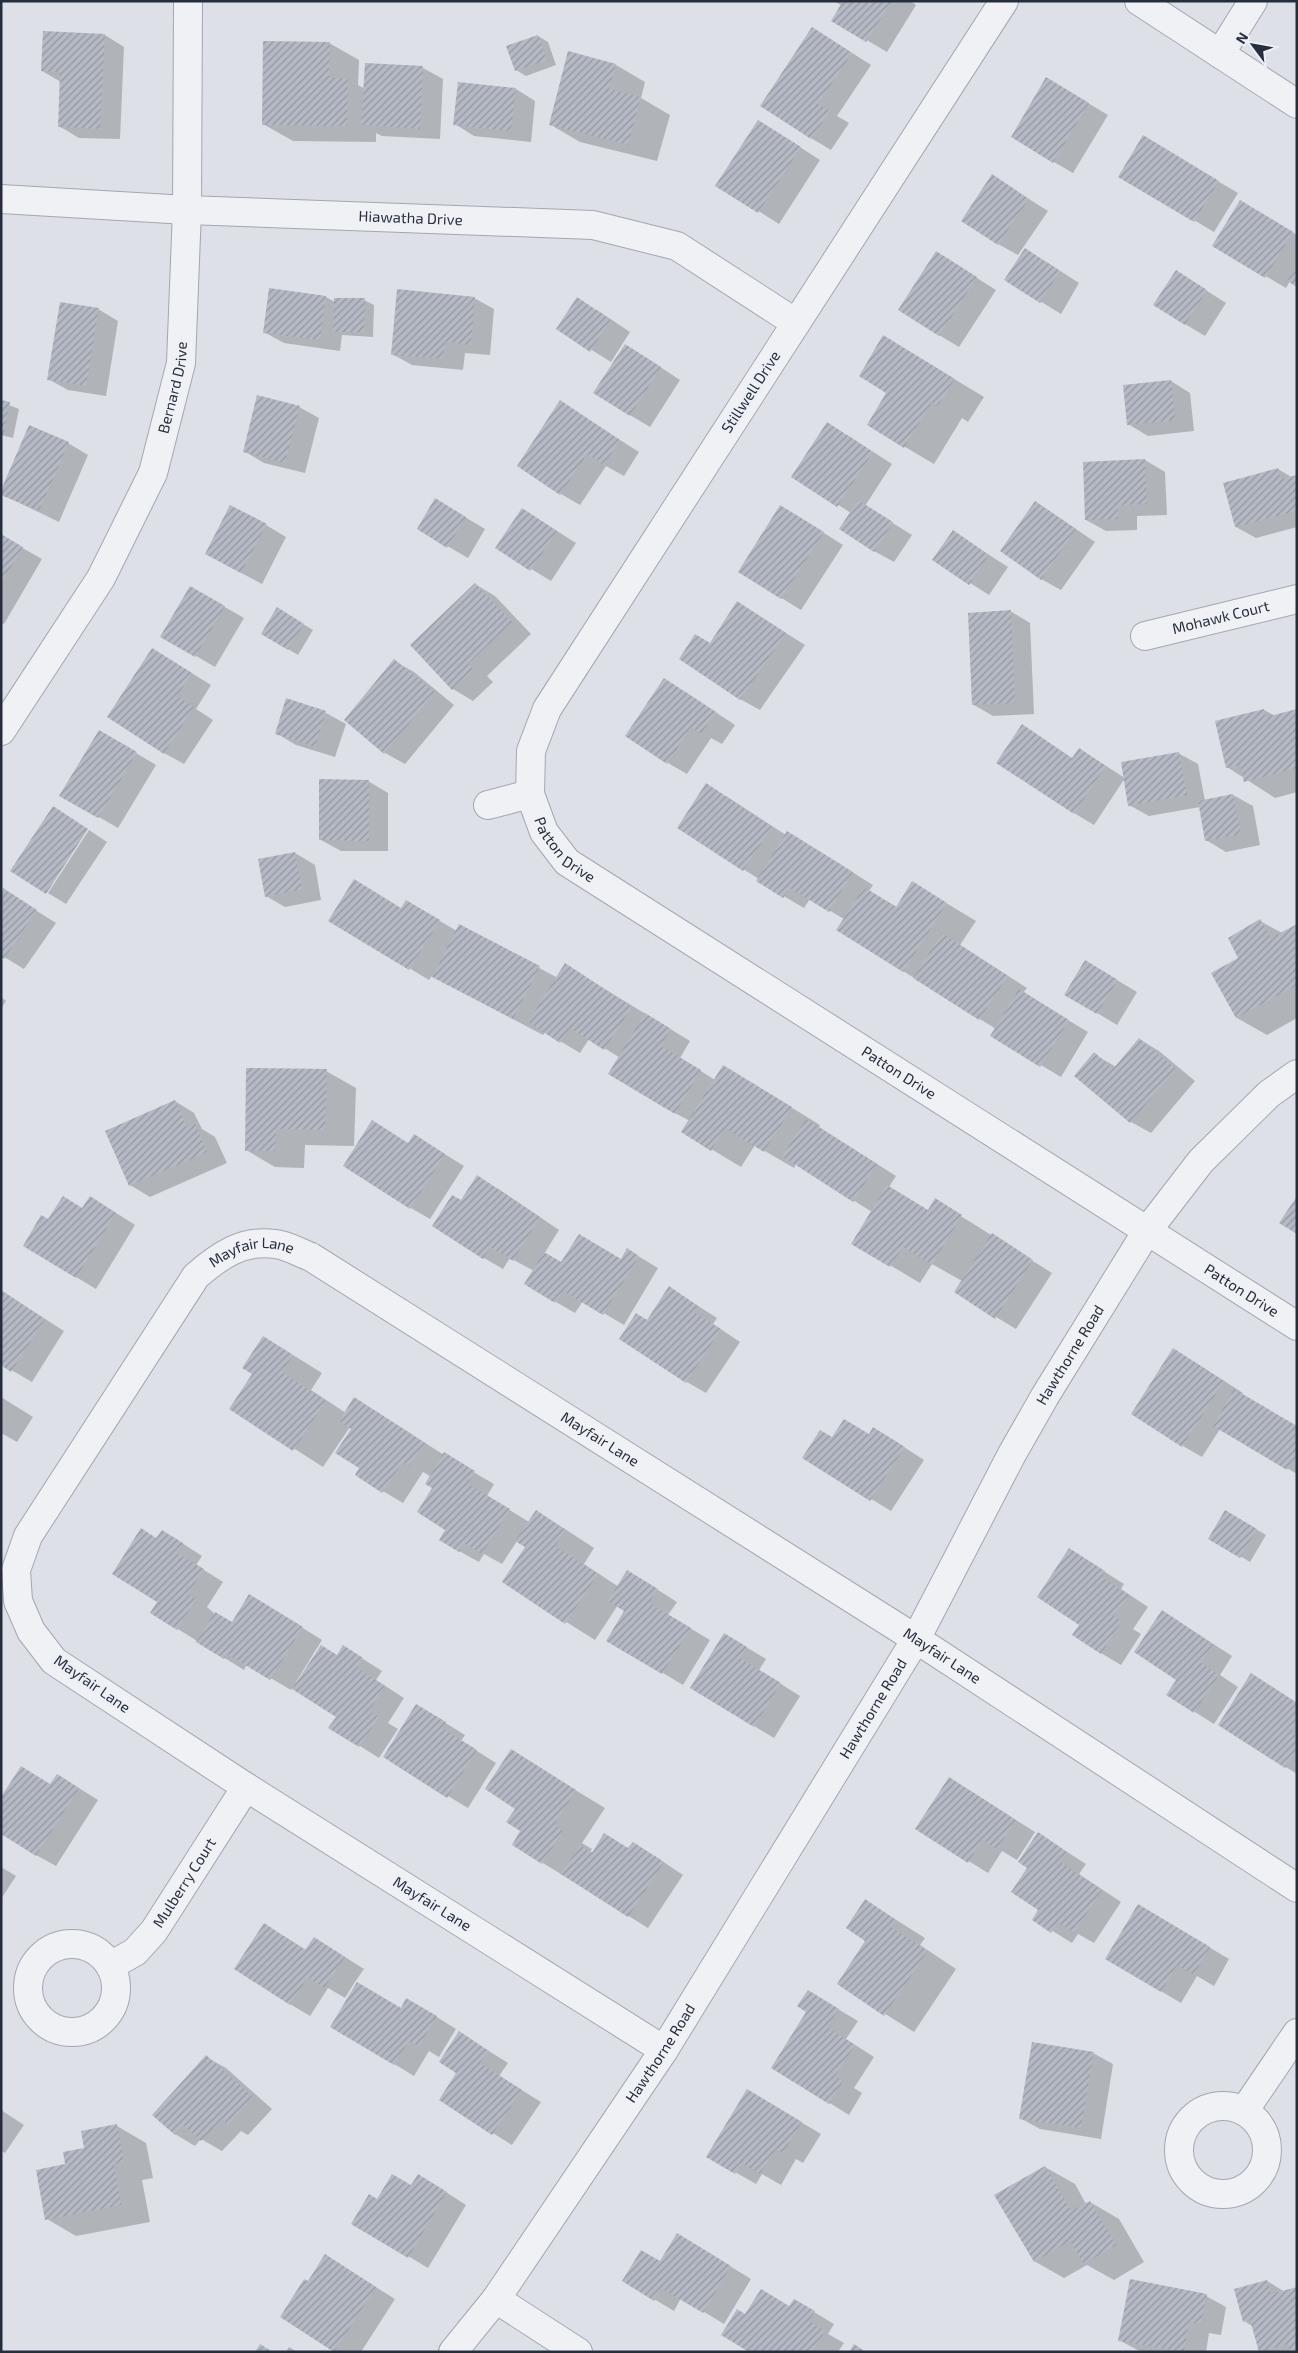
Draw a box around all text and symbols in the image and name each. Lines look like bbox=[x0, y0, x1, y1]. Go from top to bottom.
north arrow bbox=[1228, 20, 1278, 70]
text: N bbox=[1232, 29, 1251, 47]
street label: Hiawatha Drive bbox=[358, 206, 463, 228]
street label: Bernard Drive bbox=[153, 341, 190, 435]
street label: Stillwell Drive bbox=[717, 347, 783, 436]
street label: Mohawk Court bbox=[1170, 596, 1271, 637]
street label: Patton Drive bbox=[531, 814, 599, 886]
street label: Patton Drive bbox=[859, 1042, 940, 1102]
street label: Mayfair Lane bbox=[205, 1233, 297, 1270]
street label: Patton Drive bbox=[1201, 1259, 1282, 1320]
street label: Hawthorne Road bbox=[1032, 1301, 1107, 1408]
street label: Mayfair Lane bbox=[558, 1407, 643, 1470]
street label: Mayfair Lane bbox=[900, 1623, 985, 1687]
street label: Mayfair Lane bbox=[51, 1650, 134, 1716]
street label: Hawthorne Road bbox=[835, 1655, 910, 1762]
street label: Mulberry Court bbox=[148, 1834, 219, 1931]
street label: Mayfair Lane bbox=[390, 1872, 475, 1934]
street label: Hawthorne Road bbox=[621, 2000, 698, 2106]

